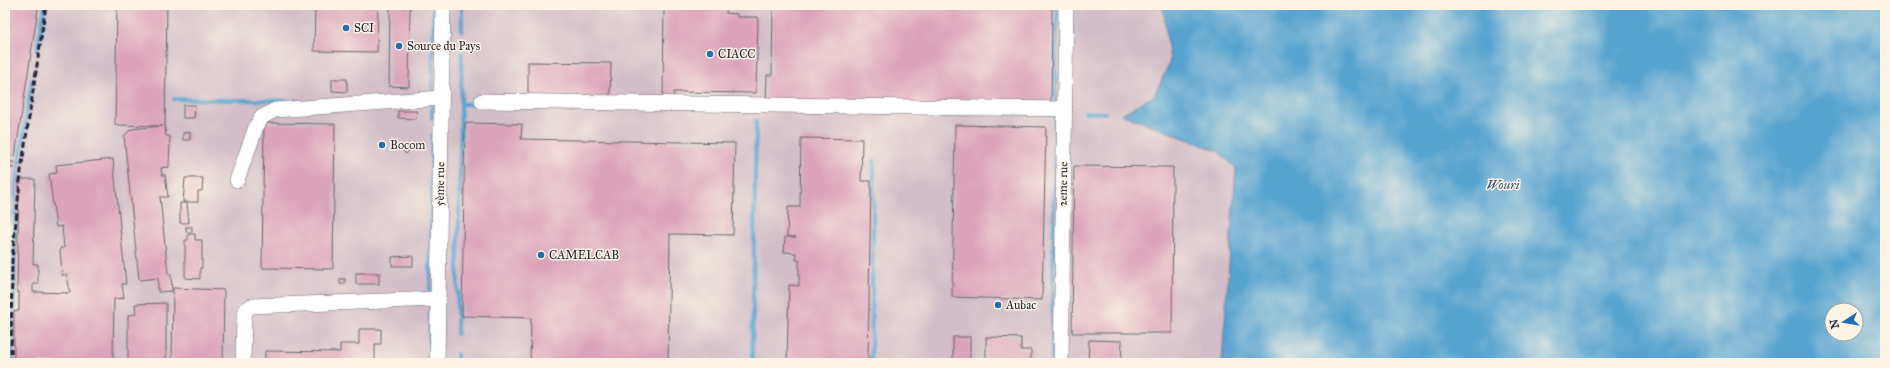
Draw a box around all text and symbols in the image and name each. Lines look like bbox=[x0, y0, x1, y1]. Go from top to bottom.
place label: SCI bbox=[354, 21, 374, 35]
marker: SCI bbox=[341, 23, 351, 33]
place label: Source du Pays bbox=[407, 39, 480, 53]
marker: Source du Pays bbox=[394, 41, 404, 51]
place label: CIACC bbox=[718, 47, 756, 61]
marker: CIACC bbox=[705, 49, 715, 59]
place label: Bocom bbox=[390, 138, 425, 152]
marker: Bocom bbox=[377, 140, 387, 150]
street label: 5ème rue bbox=[433, 162, 447, 206]
street label: 2eme rue bbox=[1056, 162, 1070, 206]
water label: Wouri bbox=[1487, 177, 1520, 193]
place label: CAMELCAB bbox=[549, 248, 619, 262]
marker: CAMELCAB bbox=[536, 250, 546, 260]
place label: Aubac bbox=[1005, 298, 1036, 312]
marker: Aubac bbox=[993, 300, 1003, 310]
north arrow bbox=[1824, 302, 1864, 342]
text: N bbox=[1827, 317, 1842, 330]

